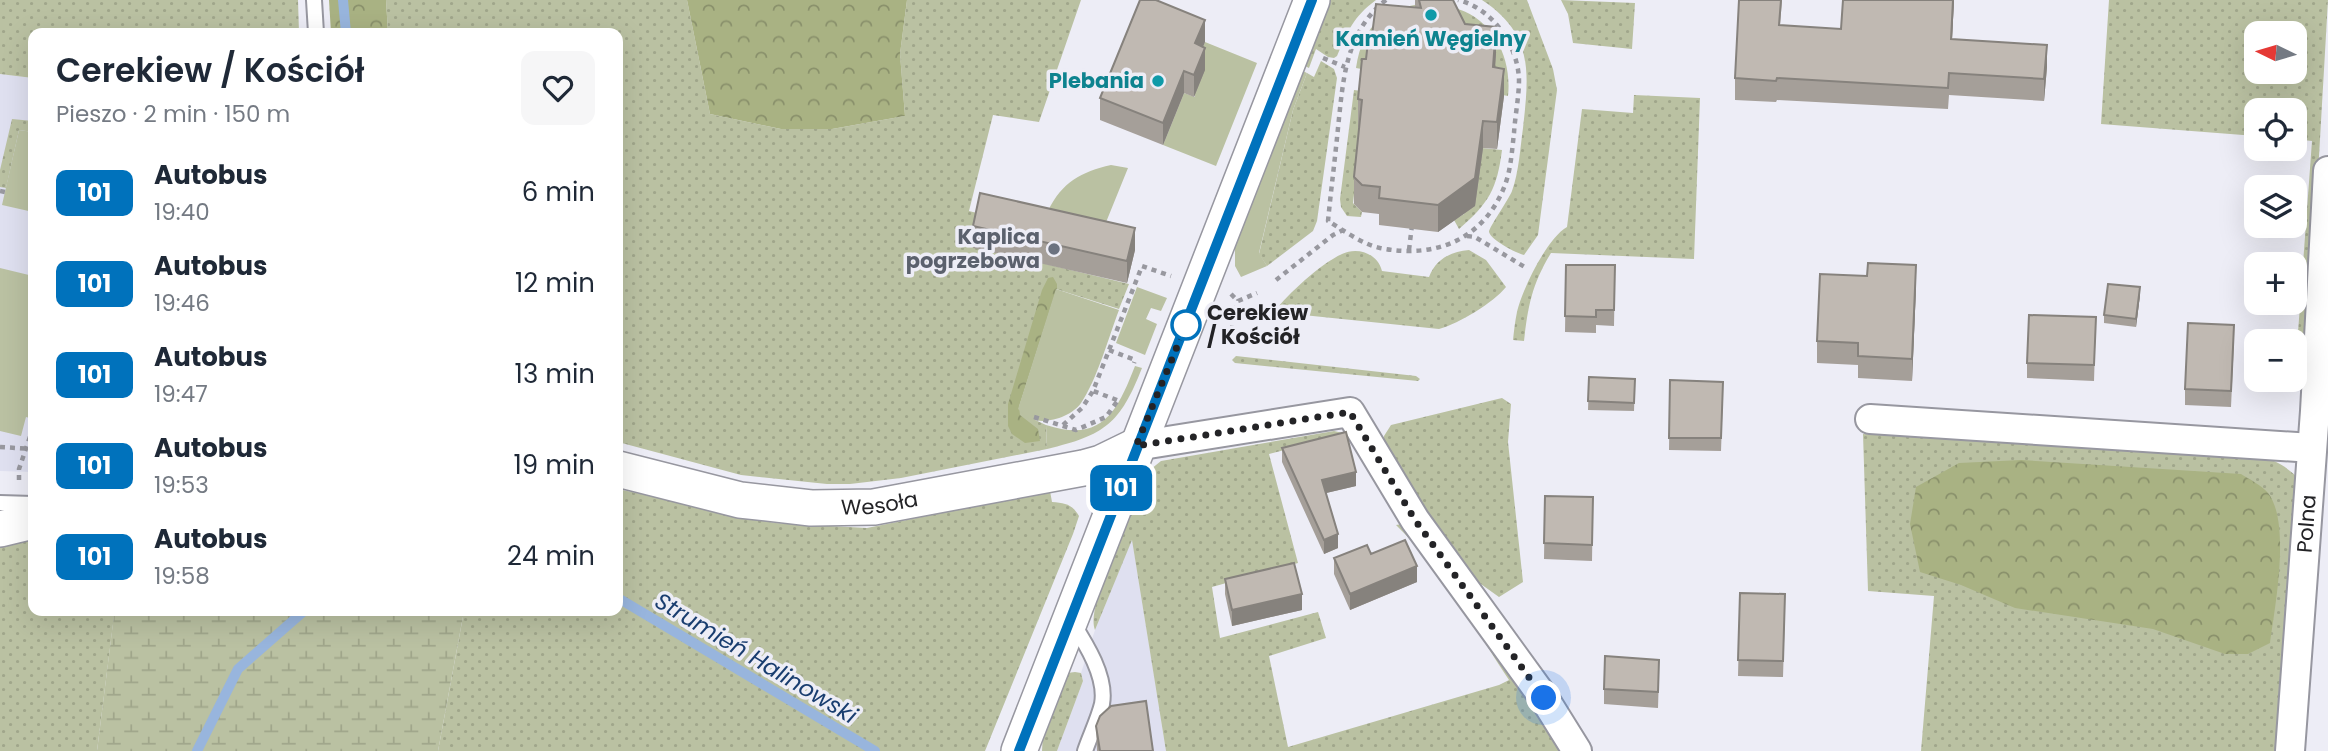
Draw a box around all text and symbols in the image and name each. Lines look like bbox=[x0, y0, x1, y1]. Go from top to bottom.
marker: Kamień Węgielny bbox=[1423, 7, 1439, 23]
north arrow bbox=[2244, 21, 2306, 84]
map controls bbox=[2244, 21, 2307, 392]
place label: Kamień Węgielny bbox=[1336, 24, 1527, 53]
text: Cerekiew / Kościół bbox=[56, 47, 364, 94]
button: heart bbox=[521, 51, 595, 125]
place label: Plebania bbox=[1049, 66, 1144, 95]
marker: Plebania bbox=[1150, 73, 1166, 89]
text: Pieszo · 2 min · 150 m bbox=[56, 98, 290, 130]
button: locate bbox=[2244, 98, 2307, 161]
text: Autobus bbox=[154, 157, 268, 193]
text: 6 min bbox=[522, 174, 595, 210]
button: layers bbox=[2244, 175, 2307, 238]
text: 101 bbox=[78, 176, 111, 209]
text: 19:40 bbox=[154, 196, 210, 228]
place label: Kaplica pogrzebowa bbox=[906, 222, 1040, 275]
marker: Kaplica pogrzebowa bbox=[1046, 241, 1062, 257]
text: Autobus bbox=[154, 248, 268, 284]
button: + bbox=[2244, 252, 2307, 315]
text: 12 min bbox=[515, 265, 595, 301]
text: 101 bbox=[78, 267, 111, 300]
text: 19:46 bbox=[154, 287, 210, 319]
place label: Cerekiew / Kościół bbox=[1207, 298, 1309, 351]
marker: Cerekiew / Kościół bbox=[1171, 310, 1201, 340]
button: − bbox=[2244, 329, 2307, 392]
text: Autobus bbox=[154, 339, 268, 375]
text: 13 min bbox=[515, 356, 595, 392]
text: 101 bbox=[78, 358, 111, 391]
text: 19:47 bbox=[154, 378, 208, 410]
text: Autobus bbox=[154, 430, 268, 466]
text: 19 min bbox=[514, 447, 595, 483]
text: 101 bbox=[78, 449, 111, 482]
line badge: 101 bbox=[1081, 465, 1161, 511]
text: 19:53 bbox=[154, 469, 209, 501]
text: 101 bbox=[1104, 471, 1138, 504]
street label: Wesoła bbox=[841, 484, 920, 522]
street label: Polna bbox=[2290, 493, 2323, 554]
text: Autobus bbox=[154, 521, 268, 557]
text: 24 min bbox=[507, 538, 595, 574]
text: 101 bbox=[78, 540, 111, 573]
text: 19:58 bbox=[154, 560, 210, 592]
water label: Strumień Halinowski bbox=[649, 585, 863, 731]
your location bbox=[1526, 680, 1561, 715]

